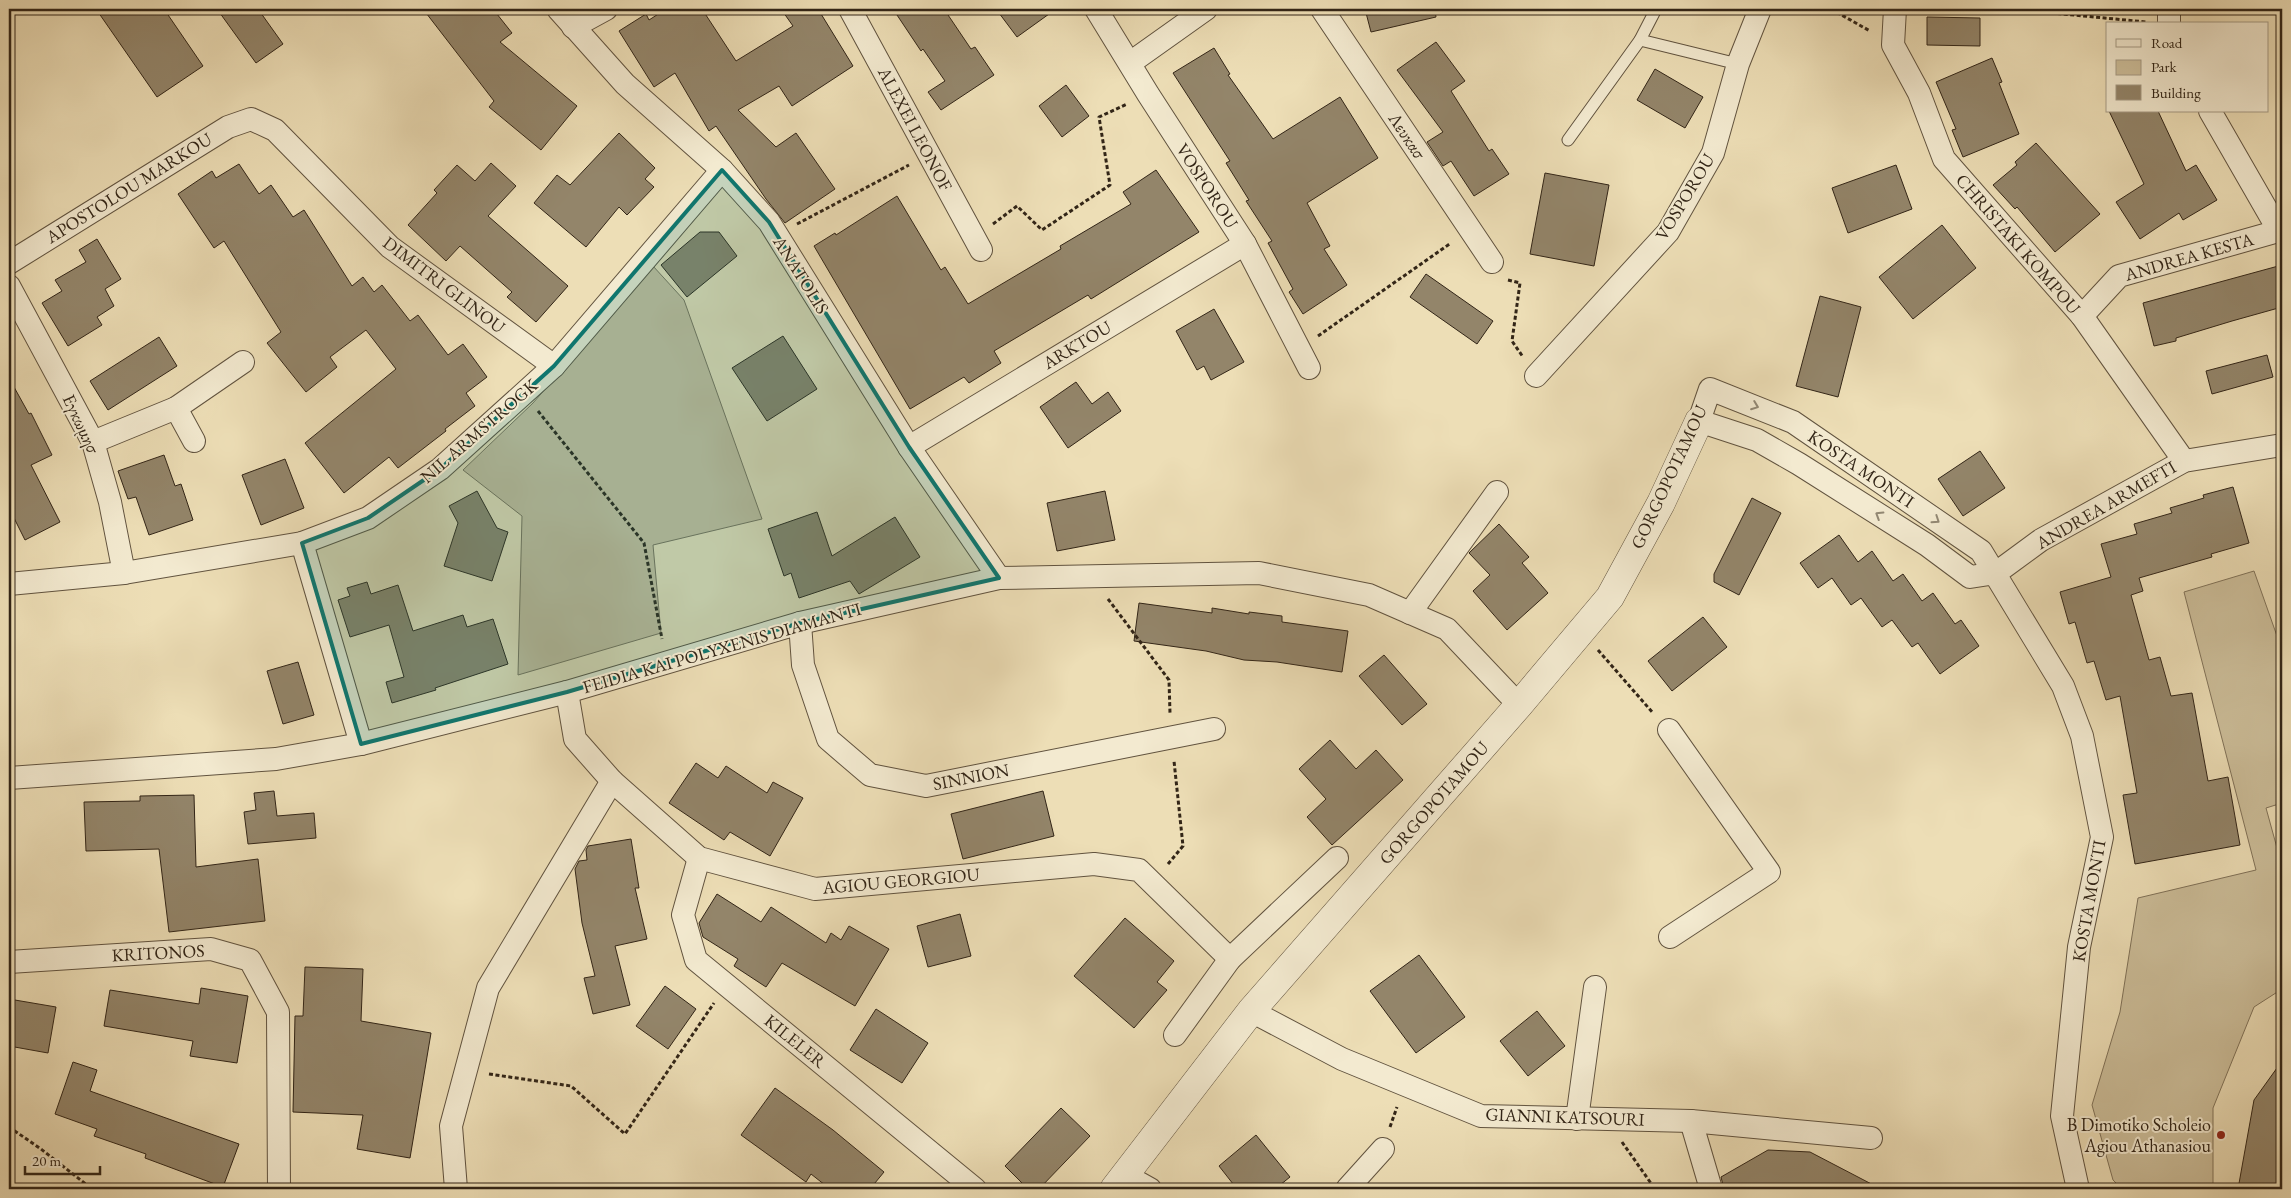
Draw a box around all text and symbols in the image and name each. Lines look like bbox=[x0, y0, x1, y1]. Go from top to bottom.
legend bbox=[2106, 22, 2268, 112]
text: Road bbox=[2151, 33, 2183, 52]
text: Park bbox=[2151, 57, 2178, 76]
street label: ALEXEI LEONOF bbox=[873, 62, 958, 195]
text: Building bbox=[2151, 83, 2201, 102]
street label: Λευκασ bbox=[1383, 107, 1432, 164]
street label: APOSTOLOU MARKOU bbox=[40, 127, 217, 249]
street label: VOSPOROU bbox=[1171, 139, 1244, 233]
street label: VOSPOROU bbox=[1650, 149, 1720, 244]
street label: CHRISTAKI KOMPOU bbox=[1951, 169, 2086, 319]
street label: ANDREA KESTA bbox=[2121, 227, 2257, 286]
street label: DIMITRI GLINOU bbox=[378, 231, 511, 339]
street label: ANATOLIS bbox=[768, 231, 834, 318]
street label: ARKTOU bbox=[1037, 315, 1116, 375]
street label: NIL ARMSTROGK bbox=[415, 373, 543, 488]
street label: Εγκωμησ bbox=[58, 390, 105, 458]
one-way arrow bbox=[1750, 400, 1759, 410]
street label: GORGOPOTAMOU bbox=[1625, 401, 1712, 552]
street label: KOSTA MONTI bbox=[1804, 425, 1919, 513]
street label: ANDREA ARMEFTI bbox=[2031, 455, 2180, 555]
one-way arrow bbox=[1875, 512, 1885, 521]
one-way arrow bbox=[1931, 514, 1940, 523]
street label: FEIDIA KAI POLYXENIS DIAMANTI bbox=[580, 597, 864, 698]
street label: GORGOPOTAMOU bbox=[1374, 736, 1494, 869]
street label: SINNION bbox=[931, 758, 1012, 795]
street label: KOSTA MONTI bbox=[2066, 838, 2111, 964]
street label: AGIOU GEORGIOU bbox=[820, 862, 981, 899]
street label: KRITONOS bbox=[111, 939, 205, 966]
street label: KILELER bbox=[760, 1009, 831, 1072]
street label: GIANNI KATSOURI bbox=[1485, 1102, 1645, 1131]
place label: B Dimotiko Scholeio Agiou Athanasiou bbox=[2067, 1113, 2212, 1157]
marker: B Dimotiko Scholeio Agiou Athanasiou bbox=[2215, 1129, 2227, 1141]
scale bar bbox=[25, 1143, 100, 1175]
text: 20 m bbox=[32, 1151, 61, 1170]

